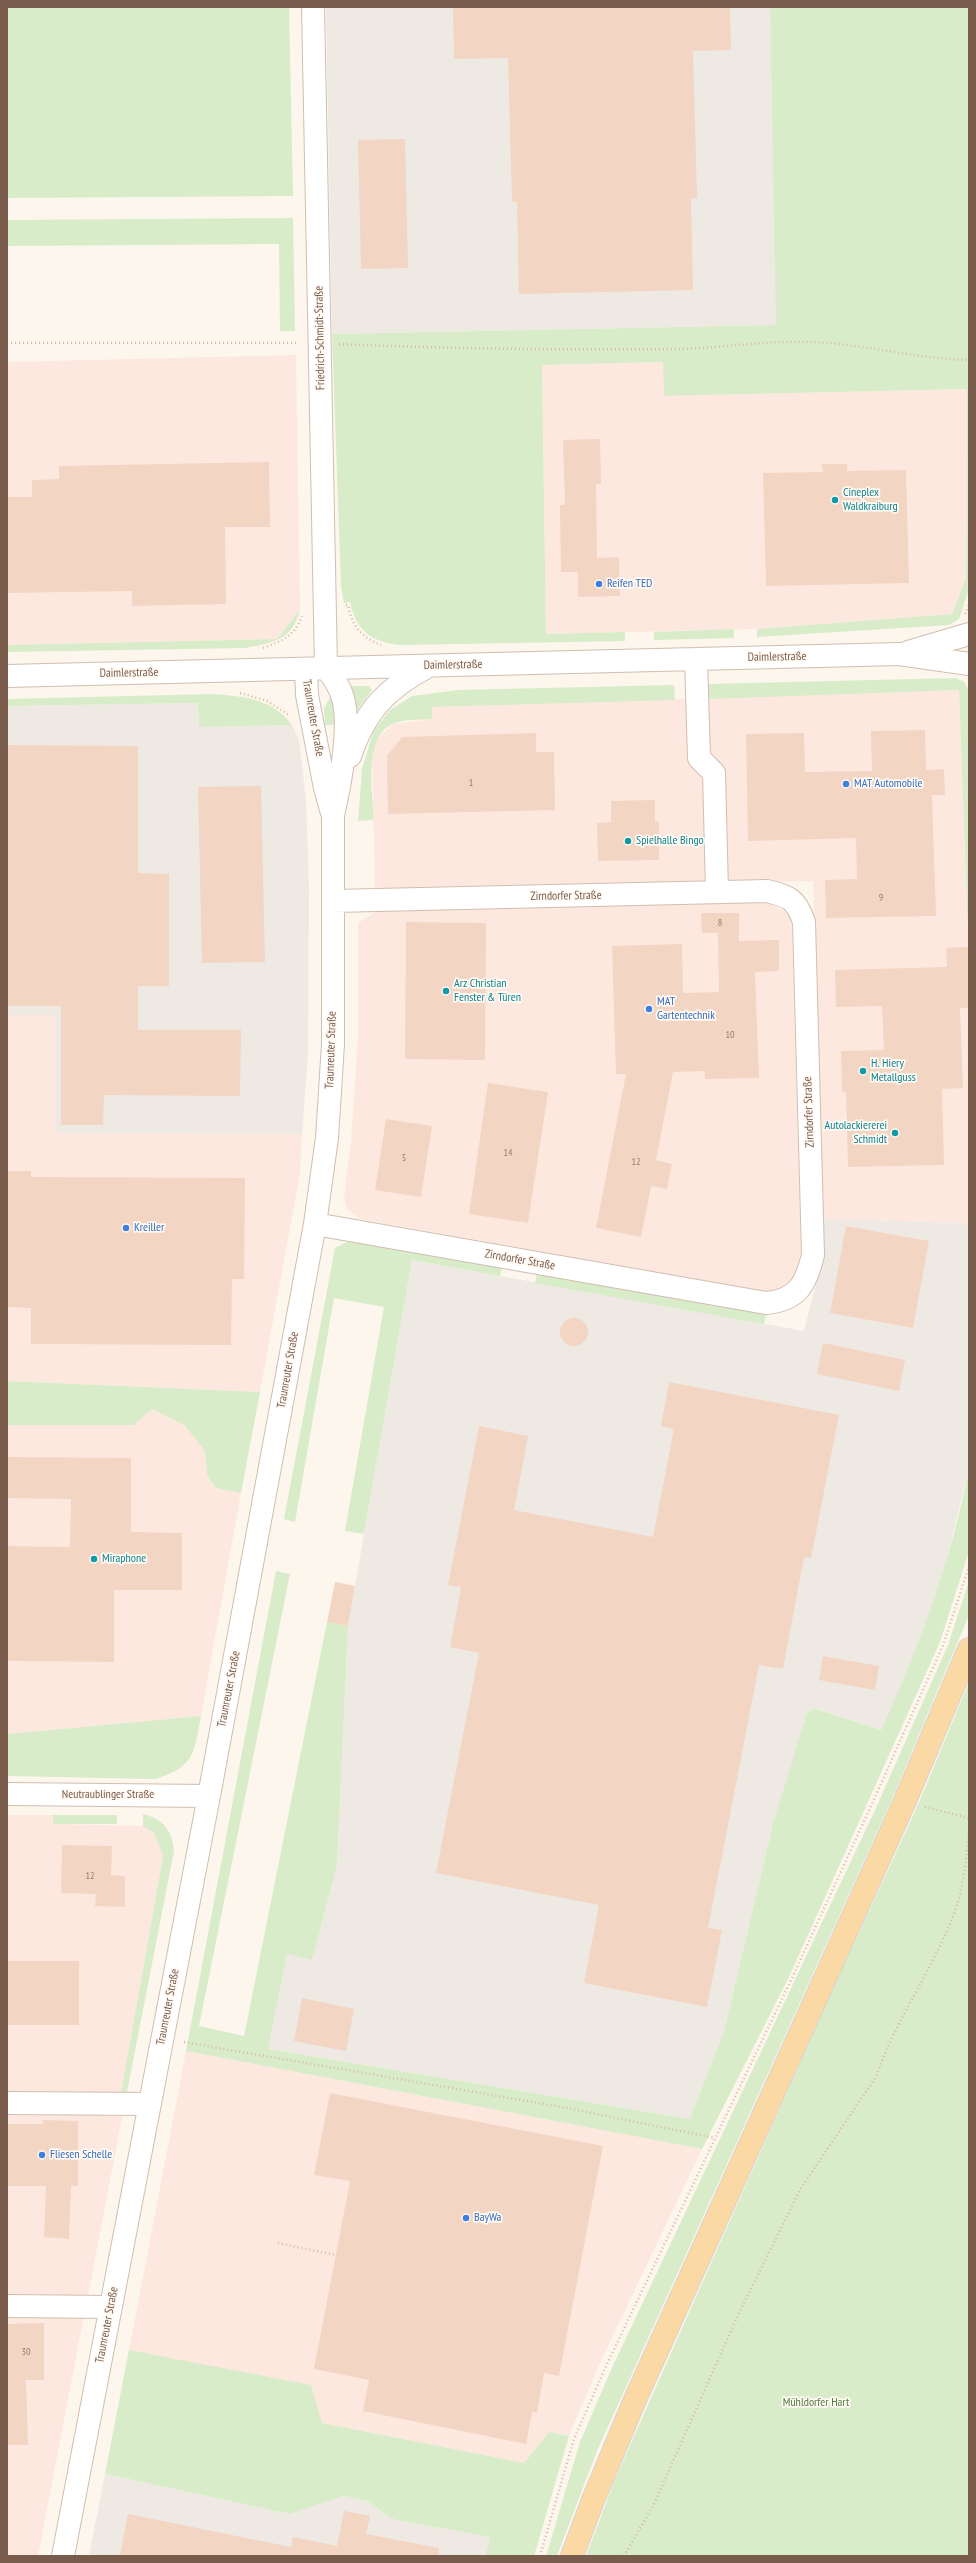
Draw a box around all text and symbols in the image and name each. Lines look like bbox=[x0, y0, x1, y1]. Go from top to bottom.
street label: Friedrich-Schmidt-Straße bbox=[312, 286, 328, 390]
place label: Cineplex Waldkraiburg bbox=[843, 486, 898, 514]
marker: Cineplex Waldkraiburg bbox=[830, 495, 840, 505]
place label: Reifen TED bbox=[607, 577, 652, 591]
marker: Reifen TED bbox=[594, 579, 604, 589]
street label: Daimlerstraße bbox=[747, 649, 807, 665]
street label: Daimlerstraße bbox=[423, 657, 483, 673]
street label: Daimlerstraße bbox=[99, 665, 159, 681]
street label: Traunreuter Straße bbox=[299, 678, 327, 758]
house number: 1 bbox=[469, 777, 473, 789]
place label: MAT Automobile bbox=[854, 777, 922, 791]
marker: MAT Automobile bbox=[841, 779, 851, 789]
place label: Spielhalle Bingo bbox=[636, 834, 704, 848]
marker: Spielhalle Bingo bbox=[623, 836, 633, 846]
street label: Zirndorfer Straße bbox=[530, 888, 602, 904]
house number: 9 bbox=[879, 892, 883, 904]
house number: 8 bbox=[718, 917, 722, 929]
place label: Arz Christian Fenster & Türen bbox=[454, 977, 521, 1005]
marker: Arz Christian Fenster & Türen bbox=[441, 986, 451, 996]
place label: MAT Gartentechnik bbox=[657, 995, 715, 1023]
marker: MAT Gartentechnik bbox=[644, 1004, 654, 1014]
street label: Traunreuter Straße bbox=[322, 1011, 340, 1089]
house number: 10 bbox=[726, 1029, 734, 1041]
place label: H. Hiery Metallguss bbox=[871, 1057, 916, 1085]
marker: H. Hiery Metallguss bbox=[858, 1066, 868, 1076]
street label: Zirndorfer Straße bbox=[801, 1076, 817, 1148]
place label: Autolackiererei Schmidt bbox=[825, 1119, 887, 1147]
marker: Autolackiererei Schmidt bbox=[890, 1128, 900, 1138]
house number: 14 bbox=[504, 1147, 512, 1159]
house number: 5 bbox=[402, 1152, 406, 1164]
house number: 12 bbox=[632, 1156, 640, 1168]
place label: Kreiller bbox=[134, 1221, 164, 1235]
marker: Kreiller bbox=[121, 1223, 131, 1233]
street label: Zirndorfer Straße bbox=[484, 1247, 556, 1273]
street label: Traunreuter Straße bbox=[274, 1330, 302, 1410]
place label: Miraphone bbox=[102, 1552, 146, 1566]
marker: Miraphone bbox=[89, 1554, 99, 1564]
street label: Traunreuter Straße bbox=[215, 1649, 243, 1729]
street label: Neutraublinger Straße bbox=[62, 1788, 154, 1802]
house number: 12 bbox=[86, 1870, 94, 1882]
street label: Traunreuter Straße bbox=[154, 1967, 182, 2047]
place label: Fliesen Schelle bbox=[50, 2148, 112, 2162]
marker: Fliesen Schelle bbox=[37, 2150, 47, 2160]
place label: BayWa bbox=[474, 2211, 501, 2225]
marker: BayWa bbox=[461, 2213, 471, 2223]
street label: Traunreuter Straße bbox=[93, 2285, 121, 2365]
house number: 30 bbox=[22, 2346, 30, 2358]
park label: Mühldorfer Hart bbox=[783, 2396, 849, 2410]

